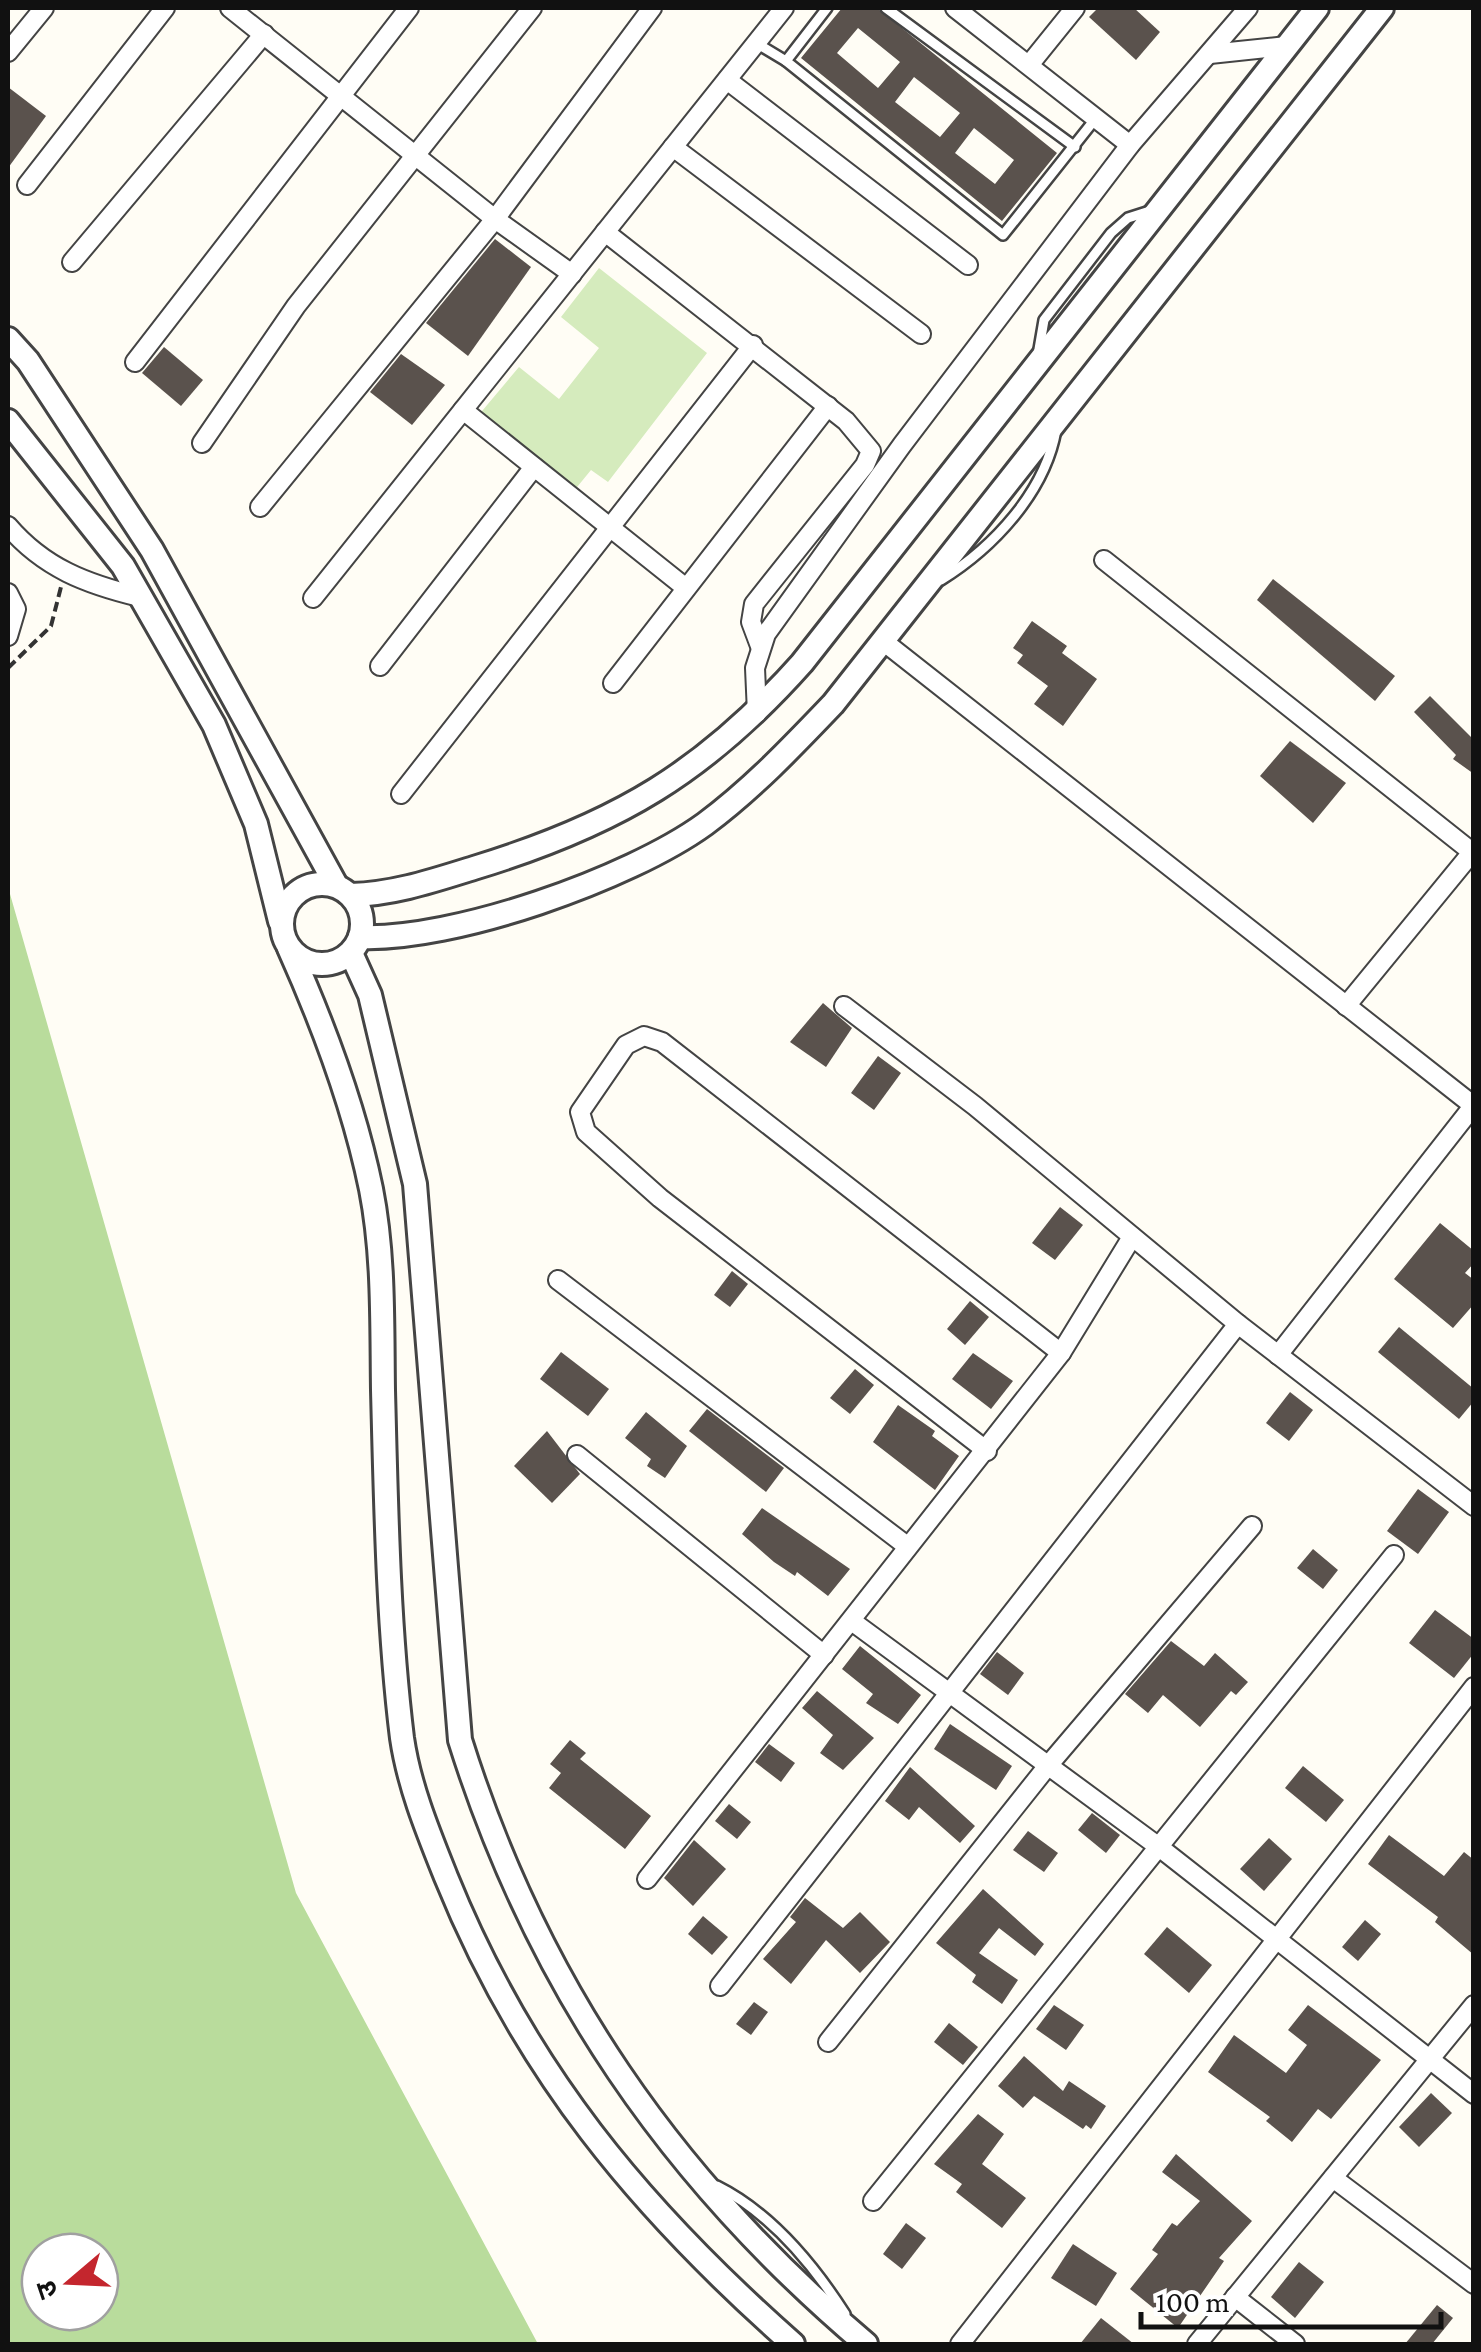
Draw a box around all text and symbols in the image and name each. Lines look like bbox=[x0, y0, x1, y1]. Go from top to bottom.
north arrow bbox=[20, 2232, 120, 2332]
scale bar bbox=[1141, 2267, 1441, 2329]
text: उ bbox=[29, 2277, 64, 2303]
text: 100 m bbox=[1156, 2285, 1230, 2318]

